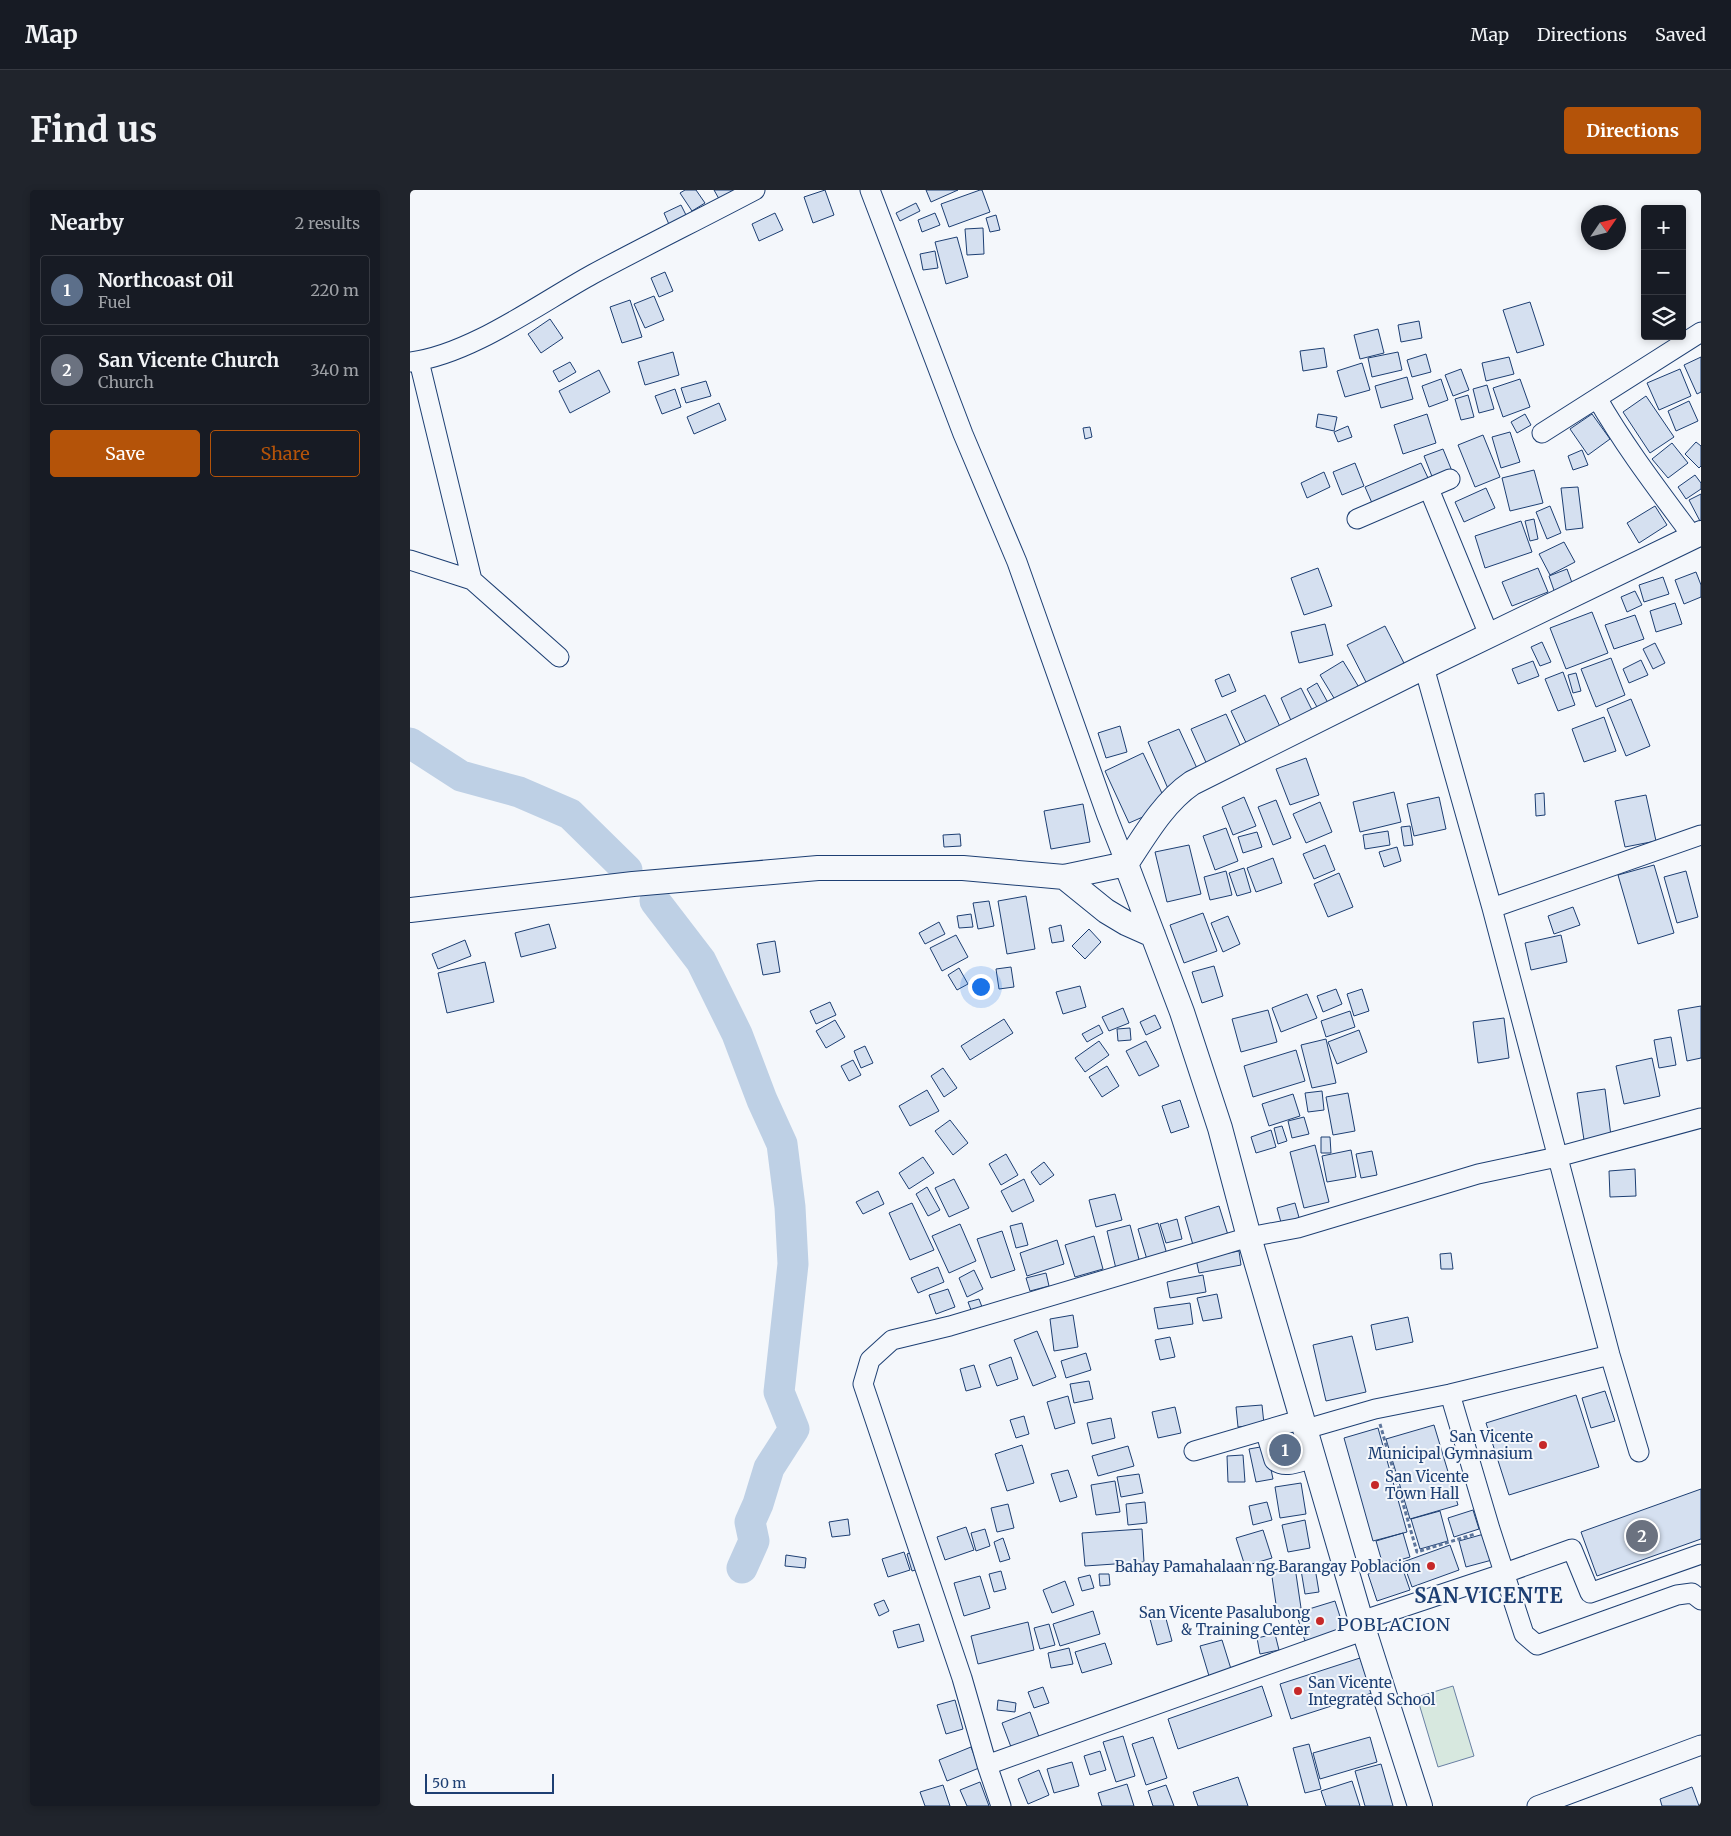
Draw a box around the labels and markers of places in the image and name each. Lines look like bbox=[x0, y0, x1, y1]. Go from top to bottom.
place label: San Vicente Municipal Gymnasium bbox=[1368, 1427, 1533, 1463]
pin: 1 bbox=[1269, 1431, 1301, 1469]
marker: San Vicente Municipal Gymnasium bbox=[1537, 1439, 1549, 1451]
place label: San Vicente Town Hall bbox=[1385, 1467, 1469, 1503]
marker: San Vicente Town Hall bbox=[1369, 1479, 1381, 1491]
pin: 2 bbox=[1626, 1517, 1658, 1555]
place label: Bahay Pamahalaan ng Barangay Poblacion bbox=[1115, 1557, 1421, 1576]
marker: Bahay Pamahalaan ng Barangay Poblacion bbox=[1425, 1560, 1437, 1572]
place label: San Vicente Pasalubong & Training Center bbox=[1139, 1603, 1310, 1639]
marker: San Vicente Pasalubong & Training Center bbox=[1314, 1615, 1326, 1627]
place label: San Vicente Integrated School bbox=[1308, 1673, 1436, 1709]
marker: San Vicente Integrated School bbox=[1292, 1685, 1304, 1697]

